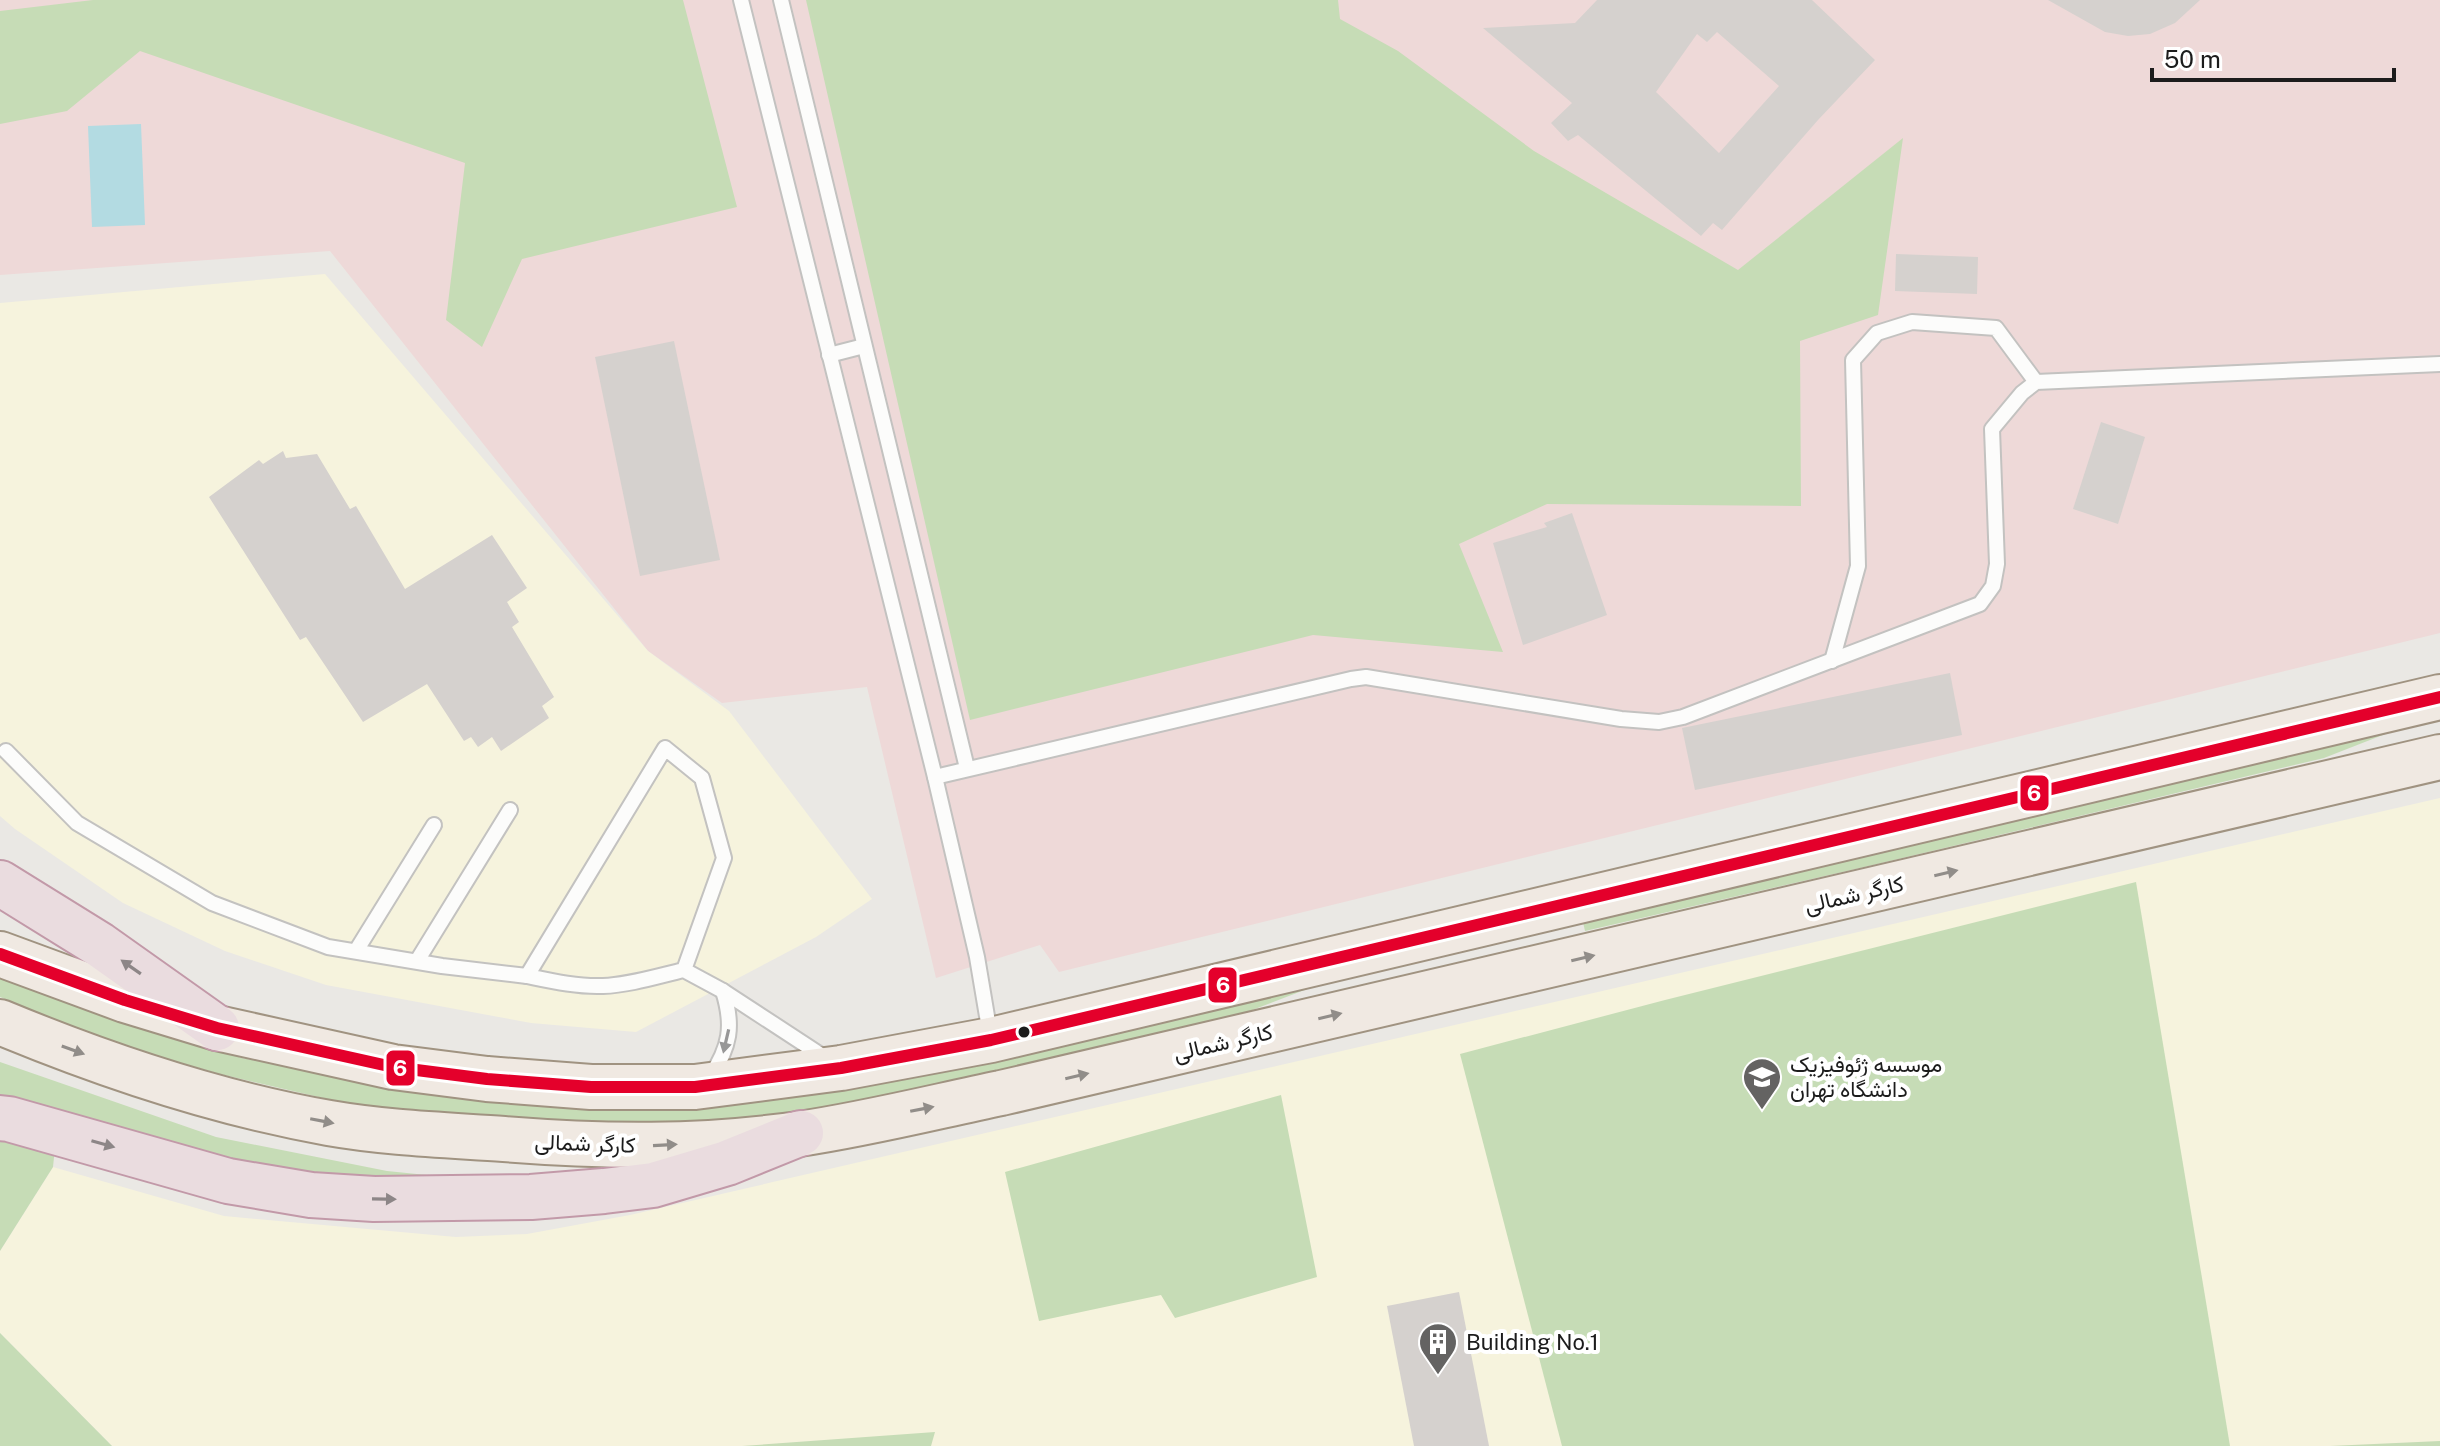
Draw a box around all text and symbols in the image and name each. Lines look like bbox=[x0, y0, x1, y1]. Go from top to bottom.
scale bar bbox=[2152, 32, 2394, 82]
text: 50 m bbox=[2164, 45, 2221, 73]
line badge: 6 bbox=[2019, 774, 2050, 812]
text: 6 bbox=[2027, 780, 2041, 806]
one-way arrow bbox=[1933, 866, 1958, 879]
street label: کارگر شمالی bbox=[1802, 870, 1907, 919]
one-way arrow bbox=[1571, 951, 1596, 964]
one-way arrow bbox=[120, 959, 142, 975]
line badge: 6 bbox=[1207, 966, 1238, 1004]
text: 6 bbox=[1216, 972, 1230, 998]
one-way arrow bbox=[1318, 1010, 1343, 1022]
street label: کارگر شمالی bbox=[1171, 1018, 1276, 1067]
unlabelled marker bbox=[1016, 1024, 1032, 1040]
one-way arrow bbox=[719, 1029, 732, 1054]
one-way arrow bbox=[61, 1045, 85, 1057]
line badge: 6 bbox=[385, 1049, 416, 1087]
place label: موسسه ژئوفیزیک دانشگاه تهران bbox=[1790, 1051, 1942, 1103]
text: 6 bbox=[393, 1055, 407, 1081]
school or university icon: موسسه ژئوفیزیک دانشگاه تهران bbox=[1741, 1056, 1783, 1111]
one-way arrow bbox=[1065, 1069, 1090, 1082]
one-way arrow bbox=[910, 1102, 935, 1115]
one-way arrow bbox=[310, 1115, 335, 1127]
street label: کارگر شمالی bbox=[534, 1128, 636, 1159]
one-way arrow bbox=[91, 1138, 115, 1151]
one-way arrow bbox=[653, 1138, 678, 1151]
one-way arrow bbox=[372, 1193, 397, 1205]
building icon: Building No.1 bbox=[1417, 1321, 1459, 1376]
place label: Building No.1 bbox=[1466, 1329, 1599, 1355]

